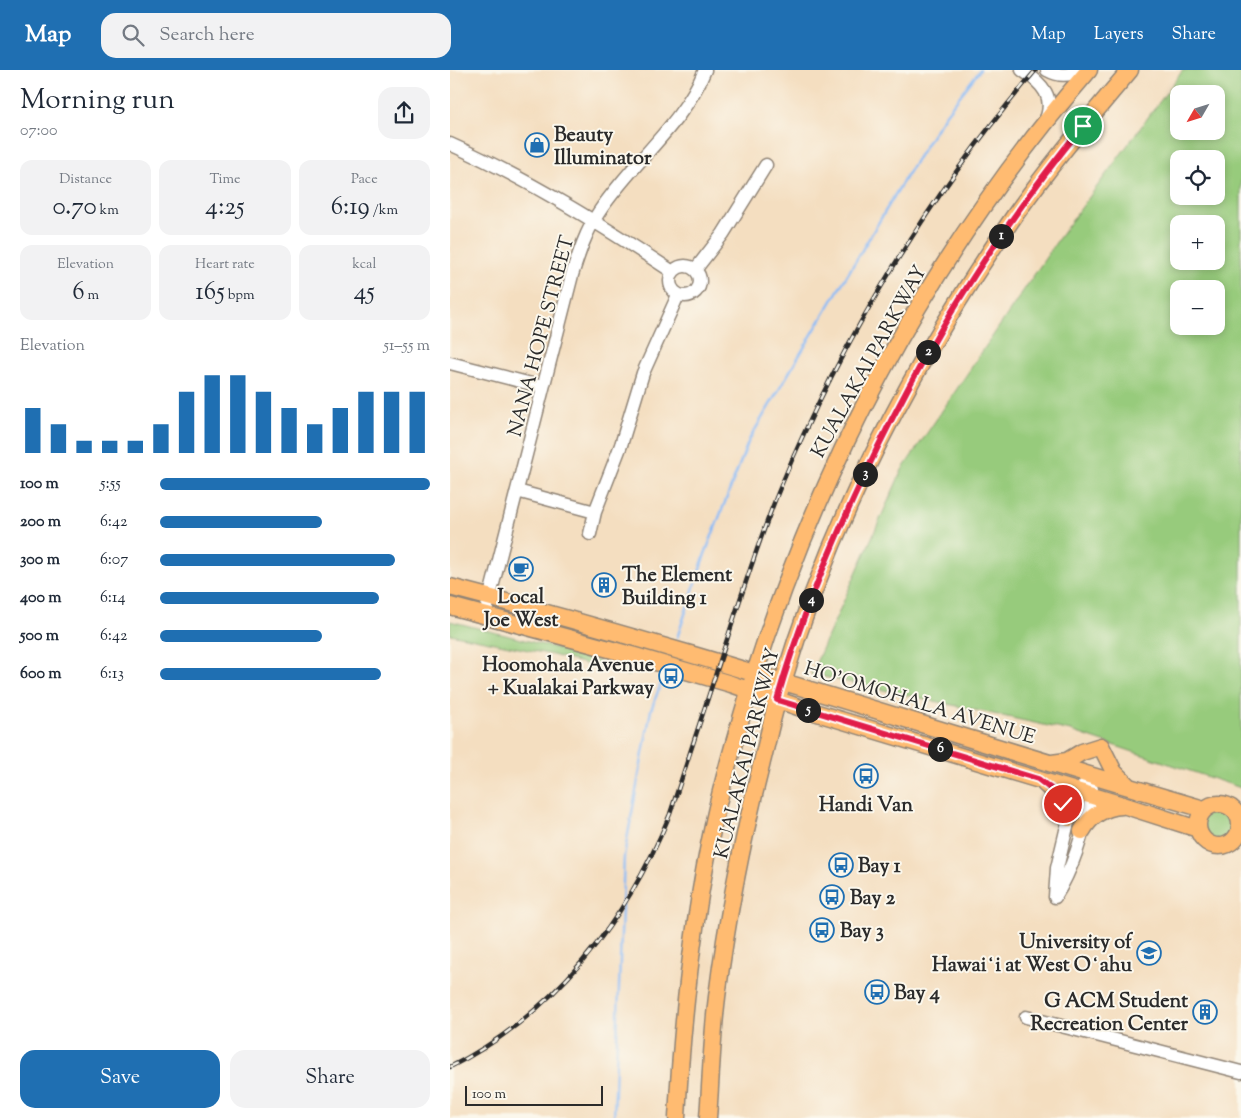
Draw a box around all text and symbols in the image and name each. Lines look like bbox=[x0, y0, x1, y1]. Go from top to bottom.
search box bbox=[101, 13, 451, 58]
text: Map bbox=[25, 18, 71, 52]
icon: search bbox=[119, 21, 147, 49]
text: Search here bbox=[159, 22, 255, 49]
text: Map bbox=[1031, 22, 1066, 48]
text: Layers bbox=[1094, 22, 1144, 48]
text: Share bbox=[1172, 22, 1216, 48]
text: Morning run bbox=[20, 81, 175, 121]
north arrow bbox=[1170, 85, 1225, 140]
map controls bbox=[1170, 85, 1225, 335]
button: share bbox=[378, 87, 430, 139]
pin bbox=[1062, 105, 1104, 147]
icon: arrive bbox=[1069, 112, 1097, 140]
text: 07:00 bbox=[20, 120, 57, 143]
place label: Beauty Illuminator bbox=[554, 122, 652, 174]
shop icon: Beauty Illuminator bbox=[524, 132, 550, 158]
button: locate bbox=[1170, 150, 1225, 205]
text: Distance bbox=[59, 170, 112, 190]
text: Time bbox=[209, 170, 241, 190]
text: Pace bbox=[351, 170, 378, 190]
text: 0.70 bbox=[52, 190, 97, 226]
text: 4:25 bbox=[205, 190, 245, 226]
text: 6:19 bbox=[331, 190, 370, 226]
text: km bbox=[97, 201, 119, 221]
text: /km bbox=[370, 201, 398, 221]
button: + bbox=[1170, 215, 1225, 270]
pin: 1 bbox=[988, 224, 1014, 248]
text: 1 bbox=[999, 226, 1004, 246]
street label: NANA HOPE STREET bbox=[502, 233, 583, 440]
text: Elevation bbox=[57, 255, 114, 275]
text: Heart rate bbox=[195, 255, 255, 275]
text: kcal bbox=[352, 255, 376, 275]
street label: KUALAKAI PARKWAY bbox=[805, 261, 935, 464]
text: 6 bbox=[72, 275, 85, 311]
text: 165 bbox=[195, 275, 225, 311]
text: 45 bbox=[354, 275, 375, 311]
button: − bbox=[1170, 280, 1225, 335]
text: m bbox=[85, 286, 99, 306]
text: bpm bbox=[225, 286, 255, 306]
text: Elevation bbox=[20, 335, 85, 358]
text: 51–55 m bbox=[384, 335, 430, 358]
pin: 2 bbox=[916, 340, 940, 364]
text: 2 bbox=[925, 342, 932, 362]
pin: 3 bbox=[852, 462, 878, 486]
text: 3 bbox=[863, 464, 868, 484]
text: 100 m bbox=[20, 473, 59, 496]
text: 5:55 bbox=[100, 473, 121, 496]
text: 200 m bbox=[20, 511, 61, 534]
text: 6:42 bbox=[100, 511, 128, 534]
text: 300 m bbox=[20, 549, 60, 572]
text: 6:07 bbox=[100, 549, 128, 572]
cafe icon: Local Joe West bbox=[508, 556, 534, 582]
place label: The Element Building 1 bbox=[622, 562, 732, 614]
building icon: The Element Building 1 bbox=[591, 572, 617, 598]
place label: Local Joe West bbox=[482, 584, 558, 636]
text: 400 m bbox=[20, 587, 62, 610]
text: 6:14 bbox=[100, 587, 125, 610]
pin: 4 bbox=[798, 588, 824, 612]
text: 4 bbox=[808, 590, 815, 610]
text: 500 m bbox=[20, 625, 59, 648]
text: 6:42 bbox=[100, 625, 128, 648]
street label: KUALAKAI PARKWAY bbox=[708, 645, 789, 862]
place label: Hoomohala Avenue + Kualakai Parkway bbox=[482, 652, 654, 704]
street label: HO’OMOHALA AVENUE bbox=[800, 655, 1039, 753]
text: 600 m bbox=[20, 663, 62, 686]
text: 6:13 bbox=[100, 663, 124, 686]
bus stop icon: Hoomohala Avenue + Kualakai Parkway bbox=[658, 663, 684, 689]
pin: 5 bbox=[796, 698, 820, 722]
text: 5 bbox=[806, 700, 811, 720]
pin: 6 bbox=[928, 736, 952, 762]
text: 6 bbox=[937, 739, 944, 759]
bus stop icon: Handi Van bbox=[853, 763, 879, 789]
pin bbox=[1042, 783, 1084, 825]
icon: check bbox=[1049, 790, 1077, 818]
place label: Handi Van bbox=[819, 792, 913, 821]
bus stop icon: Bay 1 bbox=[828, 852, 854, 878]
place label: Bay 1 bbox=[858, 853, 901, 882]
bus stop icon: Bay 2 bbox=[819, 884, 845, 910]
place label: Bay 2 bbox=[850, 885, 896, 914]
bus stop icon: Bay 3 bbox=[809, 917, 835, 943]
place label: Bay 3 bbox=[840, 918, 884, 947]
place label: University of Hawaiʻi at West Oʻahu bbox=[932, 929, 1134, 981]
school or university icon: University of Hawaiʻi at West Oʻahu bbox=[1136, 940, 1162, 966]
bus stop icon: Bay 4 bbox=[864, 979, 890, 1005]
place label: Bay 4 bbox=[894, 980, 940, 1009]
place label: G ACM Student Recreation Center bbox=[1030, 988, 1188, 1040]
building icon: G ACM Student Recreation Center bbox=[1192, 999, 1218, 1025]
button: Save bbox=[20, 1050, 220, 1108]
button: Share bbox=[230, 1050, 430, 1108]
scale bar bbox=[465, 1083, 602, 1106]
text: 100 m bbox=[472, 1085, 506, 1105]

